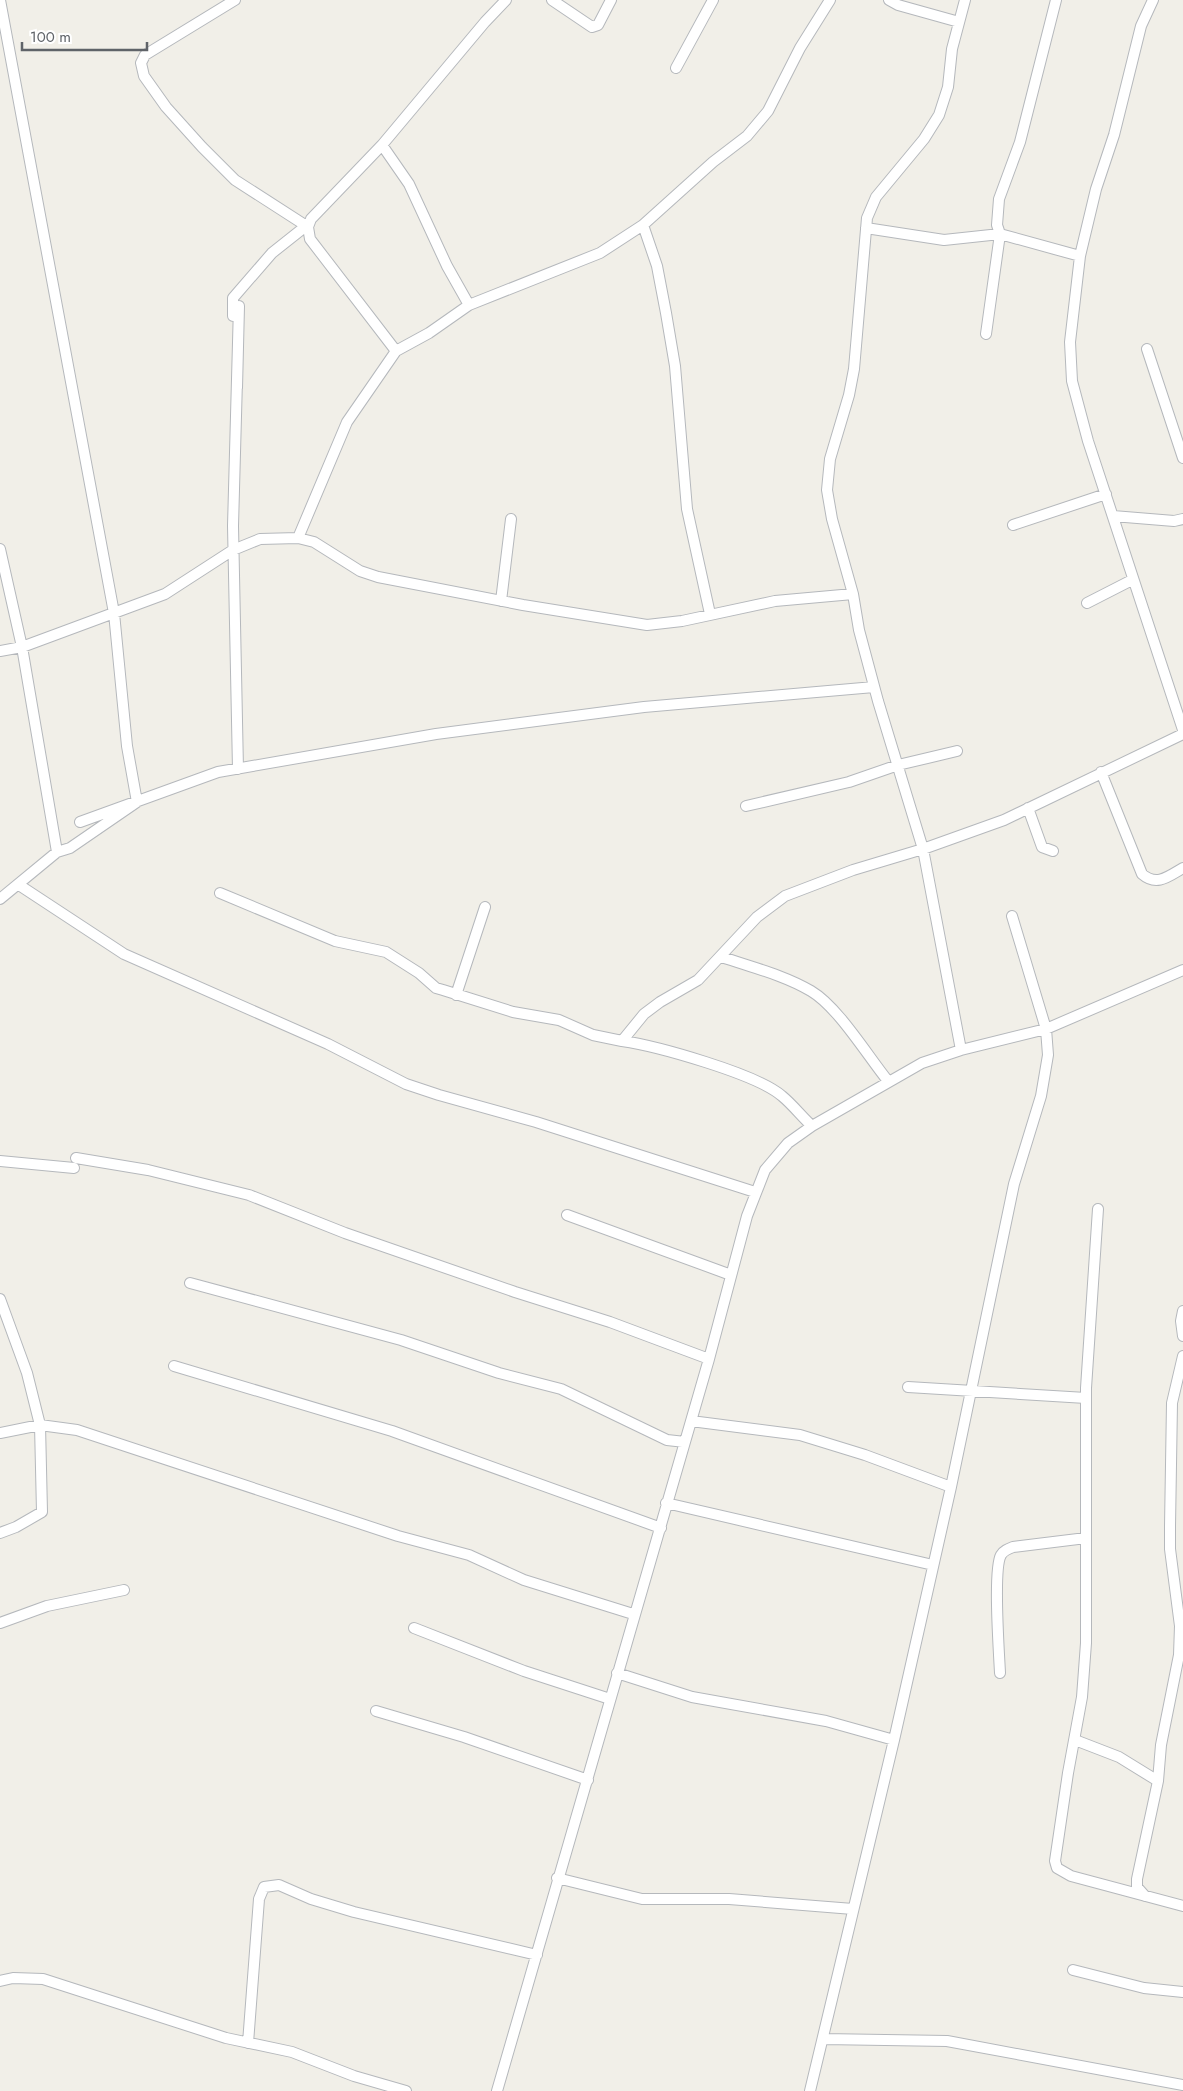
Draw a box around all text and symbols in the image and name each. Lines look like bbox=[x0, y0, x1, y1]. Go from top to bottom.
scale bar bbox=[22, 20, 148, 52]
text: 100 m bbox=[30, 26, 71, 48]

